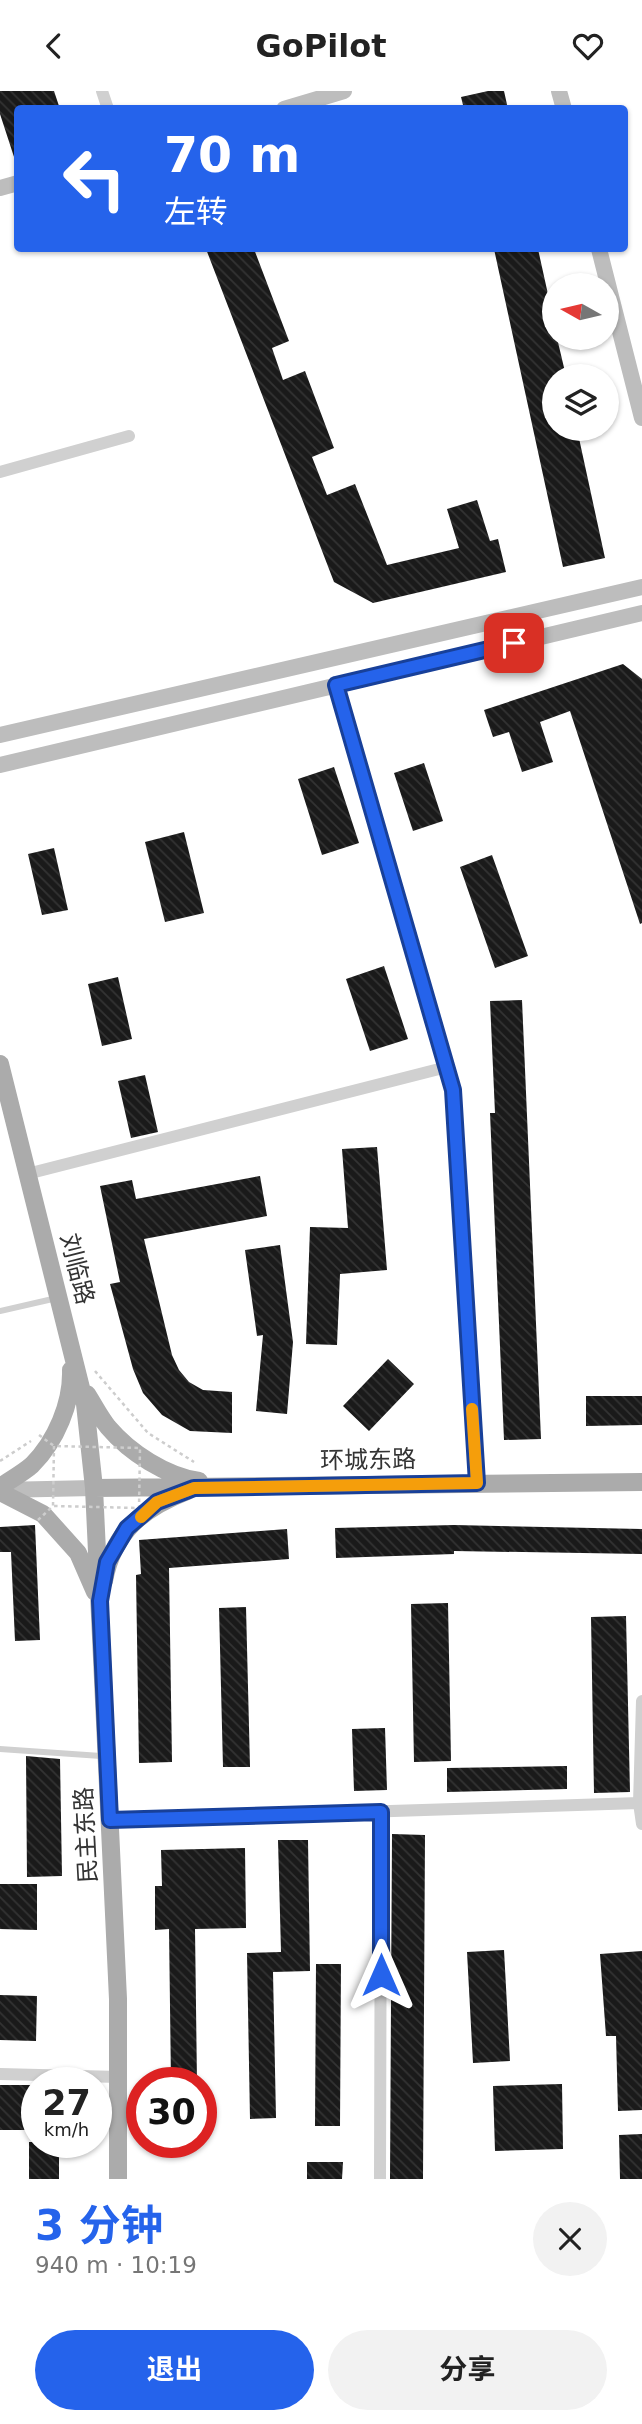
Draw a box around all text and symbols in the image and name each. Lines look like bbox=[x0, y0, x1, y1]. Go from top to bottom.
icon: back bbox=[35, 27, 73, 65]
text: GoPilot bbox=[256, 27, 386, 65]
icon: heart bbox=[569, 27, 607, 65]
text: 70 m bbox=[164, 127, 300, 184]
icon: left bbox=[49, 133, 140, 224]
text: 左转 bbox=[164, 193, 228, 231]
north arrow bbox=[542, 273, 620, 350]
map controls bbox=[542, 273, 619, 441]
button: layers bbox=[542, 364, 619, 441]
pin bbox=[484, 613, 544, 673]
icon: arrive bbox=[495, 624, 533, 662]
street label: 刘临路 bbox=[55, 1231, 99, 1307]
street label: 环城东路 bbox=[320, 1445, 416, 1475]
street label: 民主东路 bbox=[70, 1786, 102, 1884]
position arrow bbox=[344, 1938, 418, 2012]
speed limit sign: 30 bbox=[126, 2067, 217, 2158]
text: 27 bbox=[42, 2083, 91, 2123]
text: km/h bbox=[44, 2119, 89, 2140]
text: 3 分钟 bbox=[35, 2201, 163, 2250]
button: close bbox=[533, 2202, 607, 2276]
text: 940 m · 10:19 bbox=[35, 2252, 197, 2278]
button: 退出 bbox=[35, 2330, 314, 2410]
button: 分享 bbox=[328, 2330, 607, 2410]

